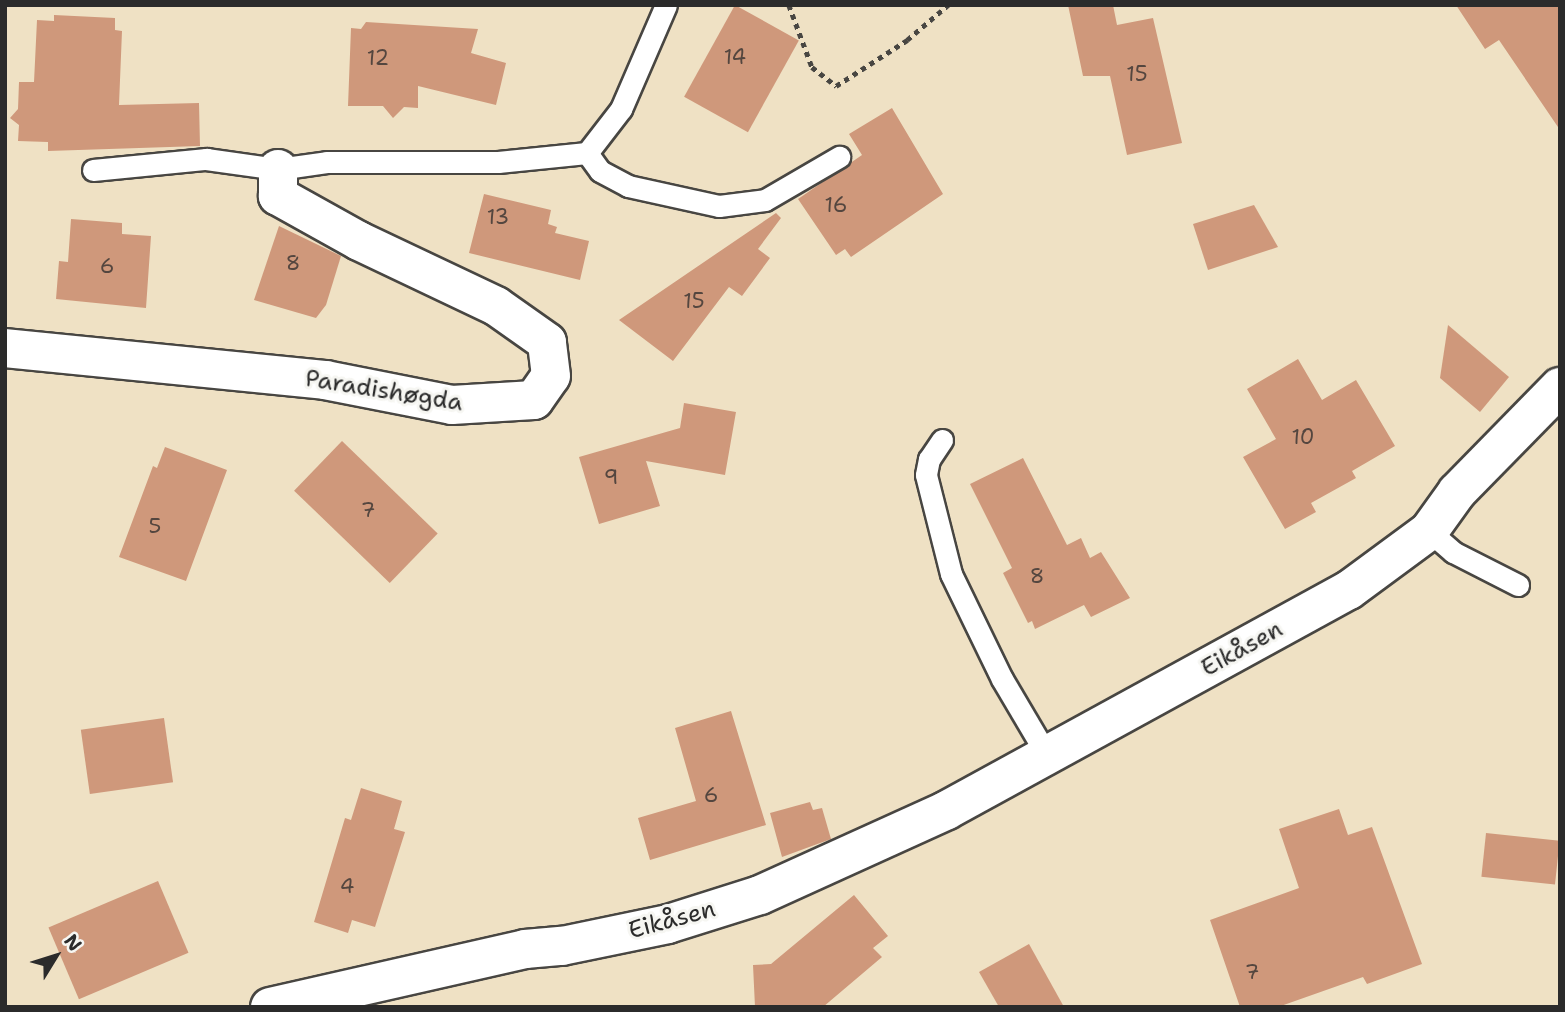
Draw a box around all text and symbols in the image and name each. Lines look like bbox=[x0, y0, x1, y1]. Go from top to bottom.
house number: 14 bbox=[724, 44, 746, 70]
house number: 12 bbox=[367, 45, 389, 71]
house number: 15 bbox=[1126, 61, 1148, 87]
house number: 16 bbox=[825, 192, 847, 218]
house number: 13 bbox=[487, 204, 509, 230]
house number: 8 bbox=[286, 250, 300, 276]
house number: 6 bbox=[100, 253, 114, 279]
house number: 15 bbox=[683, 288, 705, 314]
street label: Paradishøgda bbox=[303, 364, 465, 418]
house number: 10 bbox=[1292, 424, 1314, 450]
house number: 9 bbox=[604, 464, 618, 490]
house number: 7 bbox=[361, 497, 375, 523]
house number: 5 bbox=[149, 513, 161, 539]
house number: 8 bbox=[1030, 563, 1044, 589]
street label: Eikåsen bbox=[1196, 615, 1288, 683]
house number: 6 bbox=[704, 782, 718, 808]
house number: 4 bbox=[340, 873, 354, 899]
street label: Eikåsen bbox=[625, 895, 719, 945]
north arrow bbox=[21, 921, 91, 991]
text: N bbox=[58, 929, 87, 956]
house number: 7 bbox=[1245, 959, 1259, 985]

